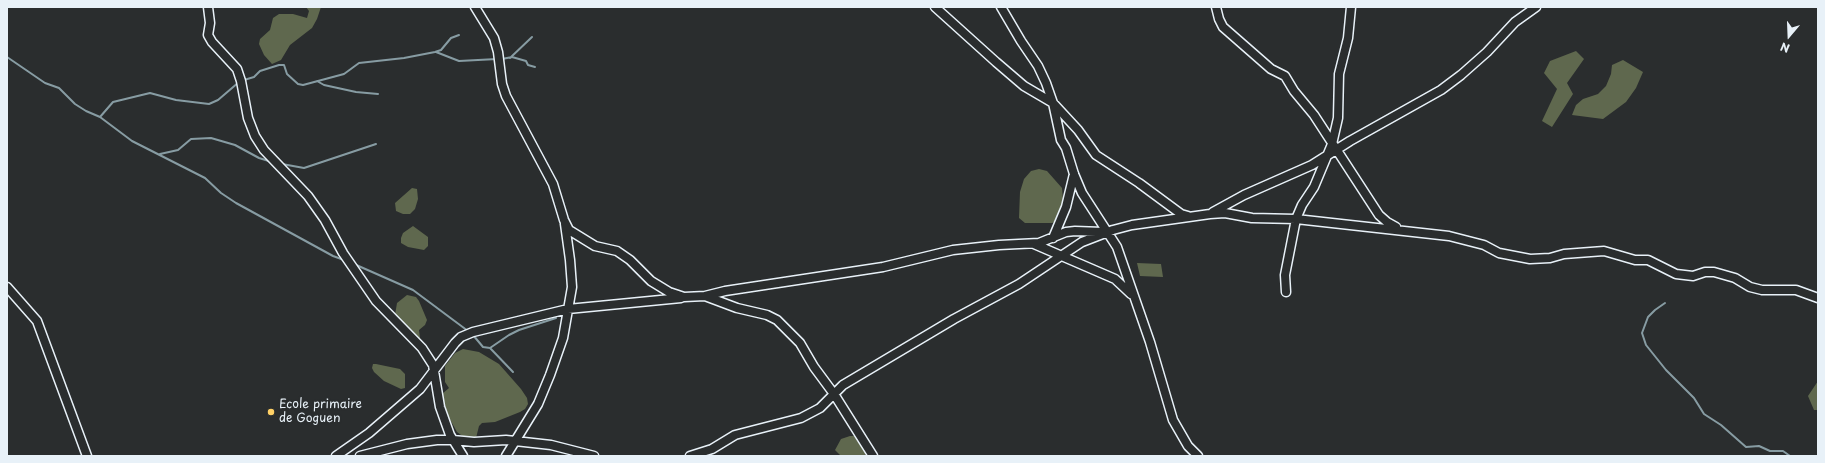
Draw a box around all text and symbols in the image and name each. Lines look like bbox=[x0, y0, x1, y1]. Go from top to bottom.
north arrow bbox=[1769, 16, 1809, 56]
text: N bbox=[1778, 38, 1792, 57]
place label: Ecole primaire de Goguen bbox=[279, 398, 362, 426]
marker: Ecole primaire de Goguen bbox=[266, 407, 276, 417]

